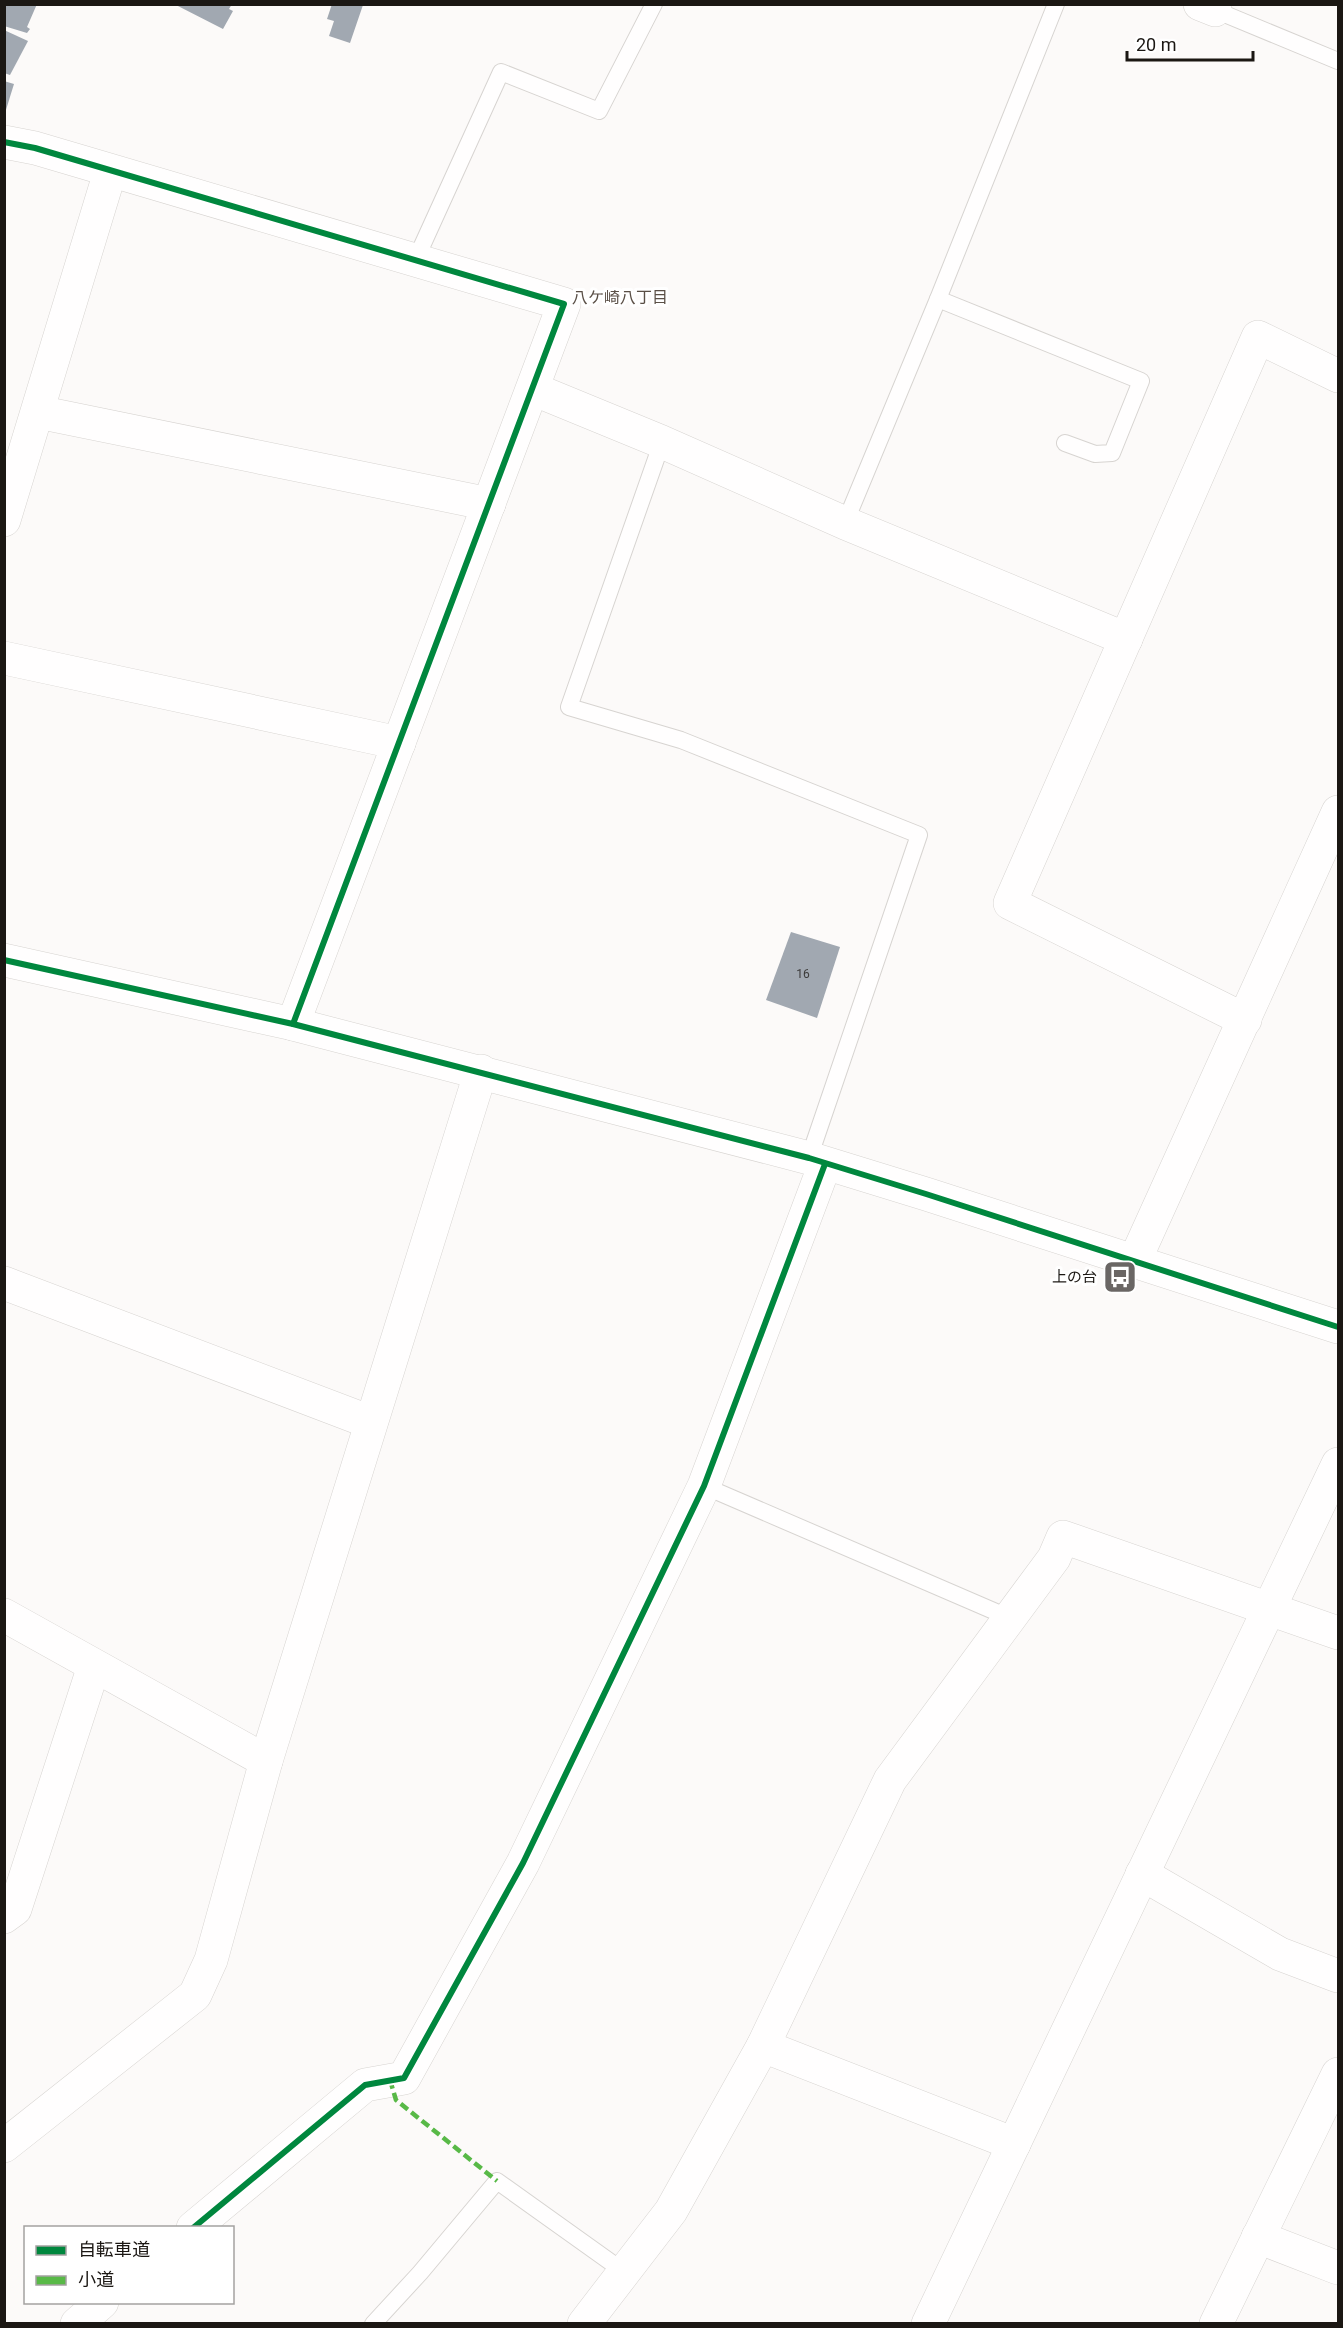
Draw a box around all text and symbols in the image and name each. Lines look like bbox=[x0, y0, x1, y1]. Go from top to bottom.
scale bar bbox=[1127, 24, 1253, 62]
text: 20 m bbox=[1136, 34, 1176, 55]
district label: 八ケ崎八丁目 bbox=[572, 288, 668, 307]
house number: 16 bbox=[796, 967, 810, 981]
bus stop icon: 上の台 bbox=[1102, 1259, 1138, 1295]
place label: 上の台 bbox=[1052, 1268, 1097, 1286]
legend bbox=[24, 2226, 234, 2304]
text: 自転車道 bbox=[78, 2239, 150, 2260]
text: 小道 bbox=[78, 2269, 114, 2290]

